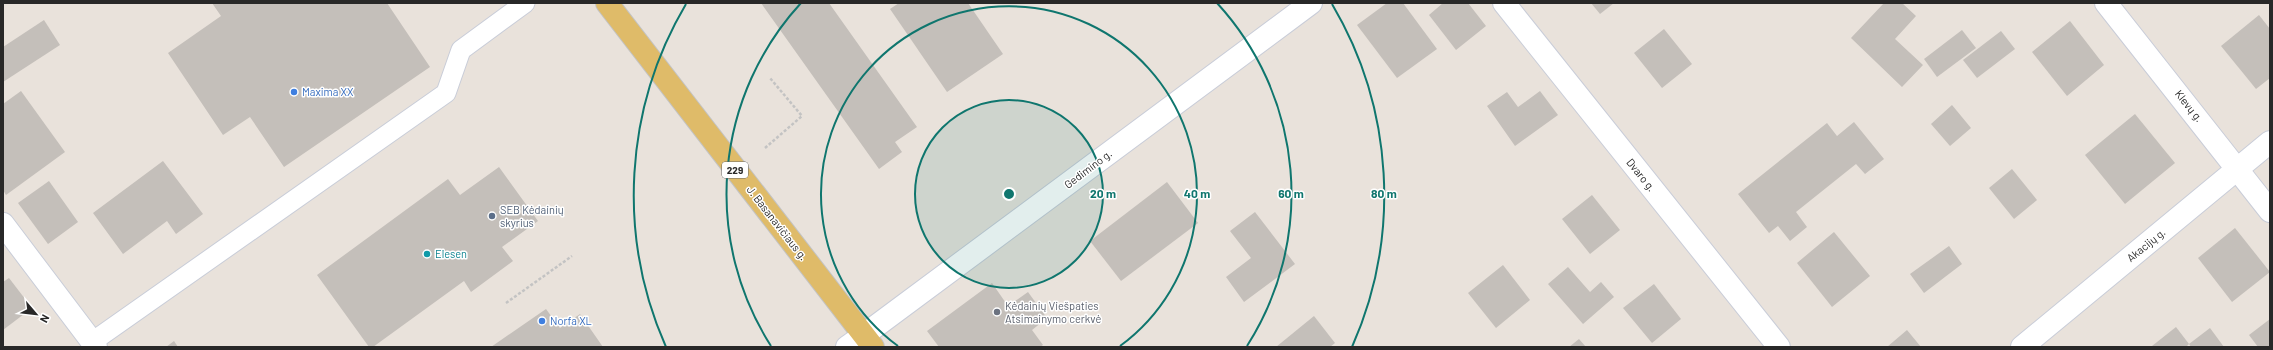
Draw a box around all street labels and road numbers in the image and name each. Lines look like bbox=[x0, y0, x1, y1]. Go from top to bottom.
street label: Klevų g. bbox=[2173, 87, 2206, 124]
street label: Gedimino g. bbox=[1061, 146, 1114, 191]
street label: Dvaro g. bbox=[1624, 156, 1659, 194]
road number: 229 bbox=[722, 162, 748, 178]
street label: J. Basanavičiaus g. bbox=[744, 183, 810, 262]
street label: Akacijų g. bbox=[2124, 225, 2168, 264]

